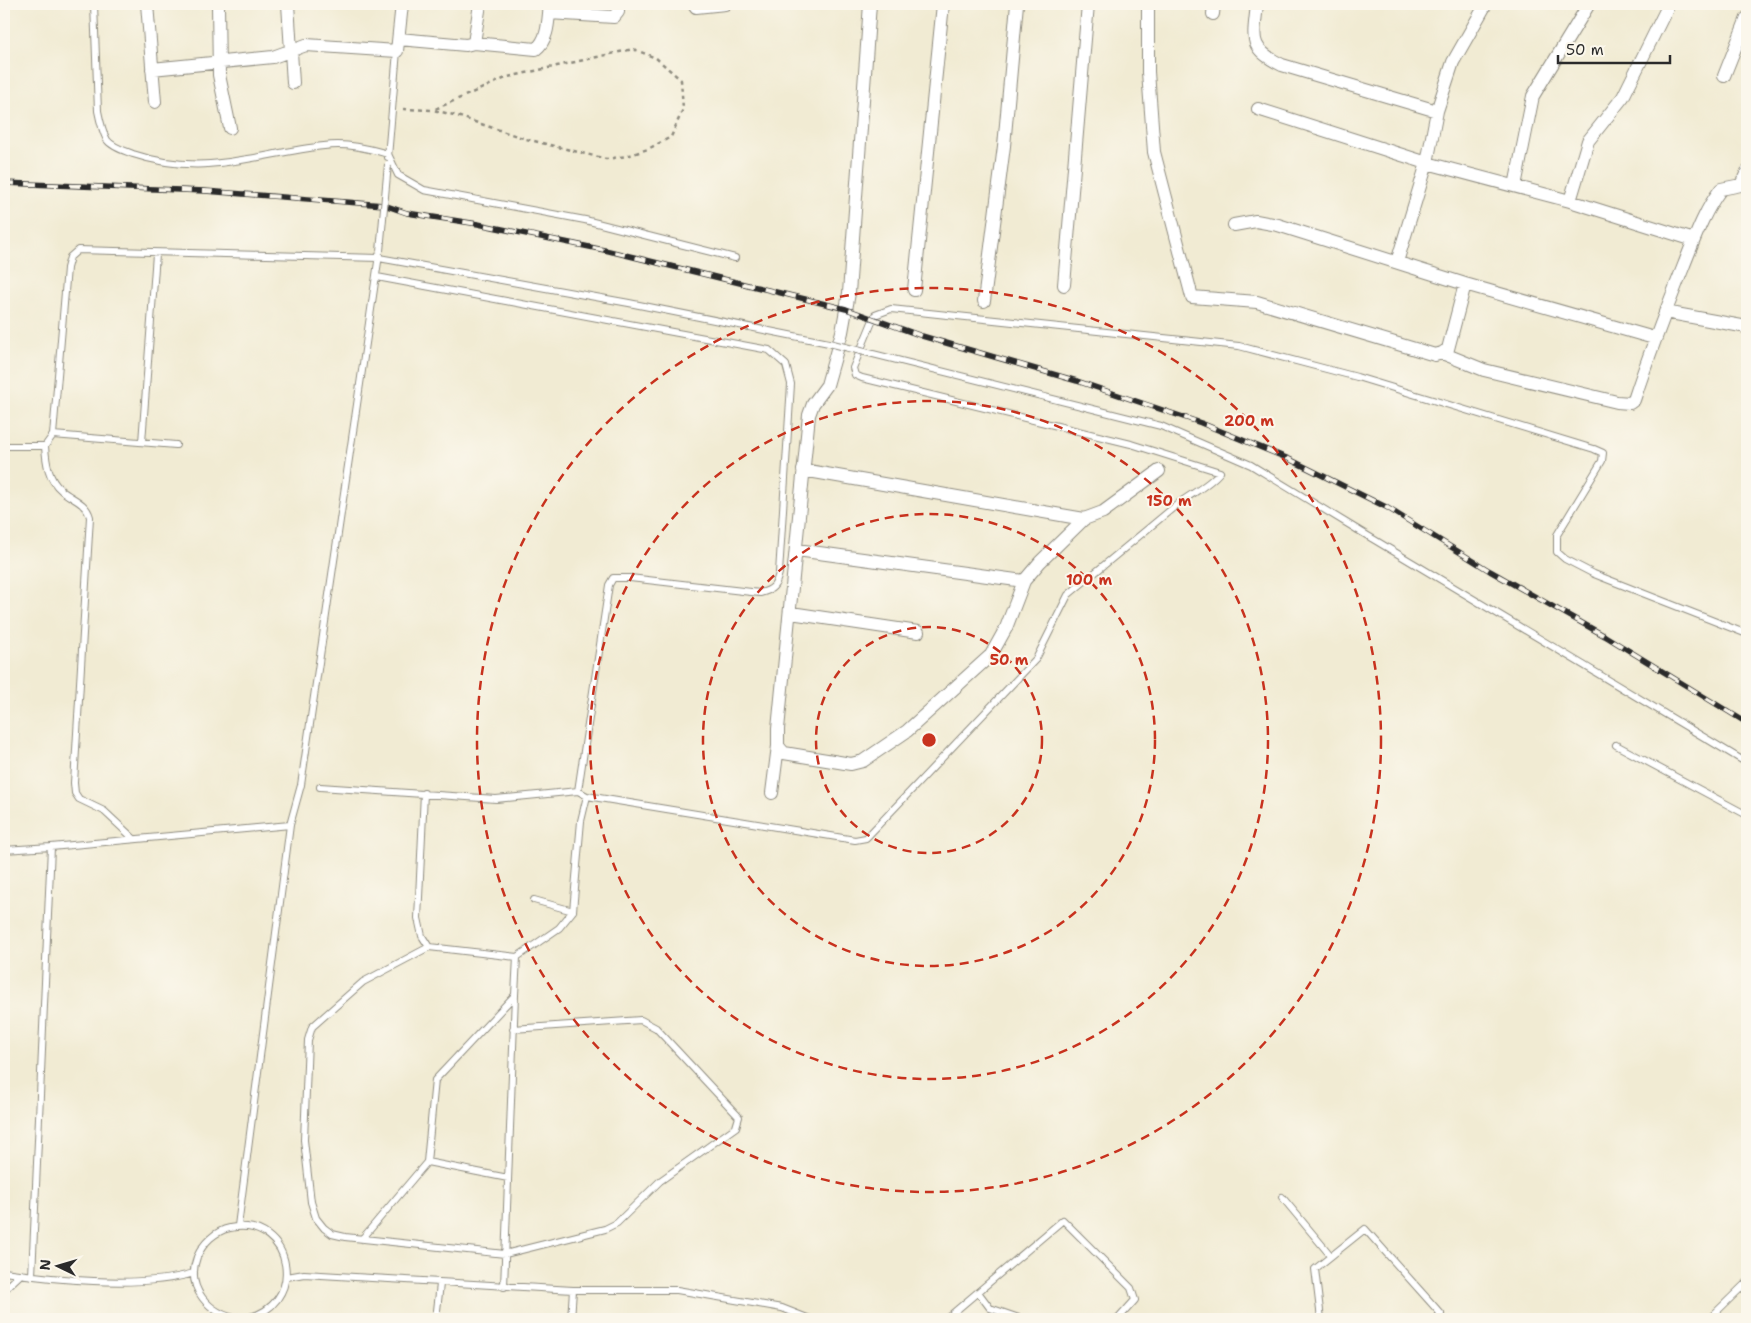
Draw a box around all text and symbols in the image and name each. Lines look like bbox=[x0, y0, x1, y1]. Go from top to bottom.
scale bar bbox=[1558, 32, 1671, 64]
text: 50 m bbox=[1566, 40, 1604, 60]
text: 200 m bbox=[1224, 411, 1274, 431]
text: 150 m bbox=[1146, 491, 1192, 511]
text: 100 m bbox=[1066, 570, 1112, 590]
text: 50 m bbox=[990, 650, 1029, 670]
centre of rings bbox=[920, 731, 938, 749]
north arrow bbox=[32, 1240, 82, 1290]
text: N bbox=[36, 1259, 54, 1271]

